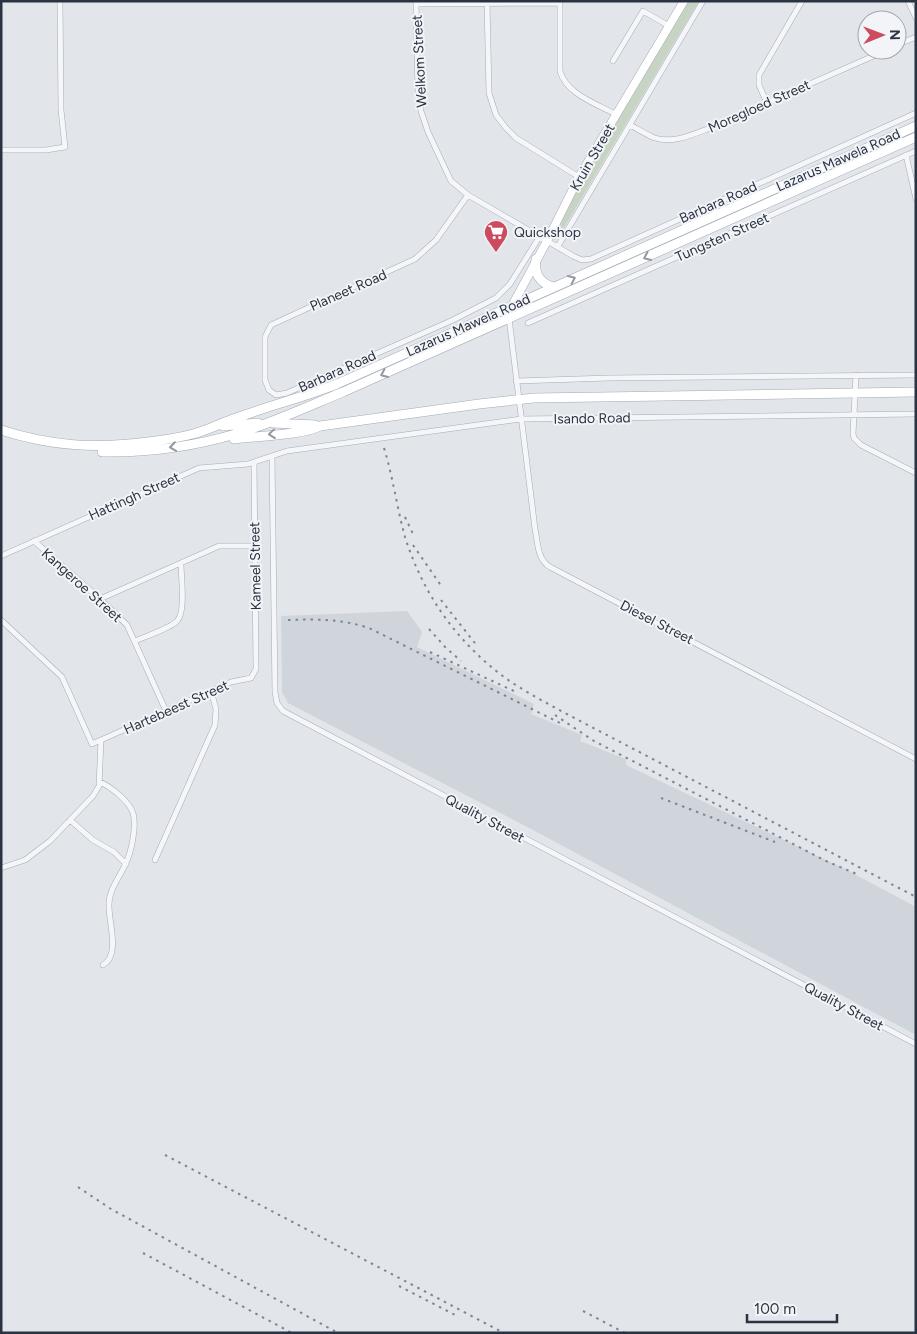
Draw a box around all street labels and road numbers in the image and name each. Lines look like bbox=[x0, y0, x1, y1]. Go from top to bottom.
street label: Welkom Street bbox=[409, 14, 430, 108]
street label: Moregloed Street bbox=[705, 76, 813, 137]
street label: Kruin Street bbox=[566, 121, 618, 194]
street label: Lazarus Mawela Road bbox=[773, 125, 903, 196]
street label: Barbara Road bbox=[677, 178, 760, 227]
street label: Tungsten Street bbox=[673, 209, 772, 266]
street label: Planeet Road bbox=[307, 266, 389, 315]
street label: Lazarus Mawela Road bbox=[403, 290, 533, 361]
street label: Barbara Road bbox=[296, 347, 379, 396]
street label: Isando Road bbox=[553, 409, 631, 428]
street label: Hattingh Street bbox=[86, 469, 182, 524]
street label: Kameel Street bbox=[246, 522, 265, 610]
street label: Kangeroe Street bbox=[38, 545, 125, 626]
street label: Diesel Street bbox=[617, 597, 696, 648]
street label: Hartebeest Street bbox=[121, 677, 231, 738]
street label: Quality Street bbox=[442, 790, 527, 846]
street label: Quality Street bbox=[801, 978, 886, 1034]

